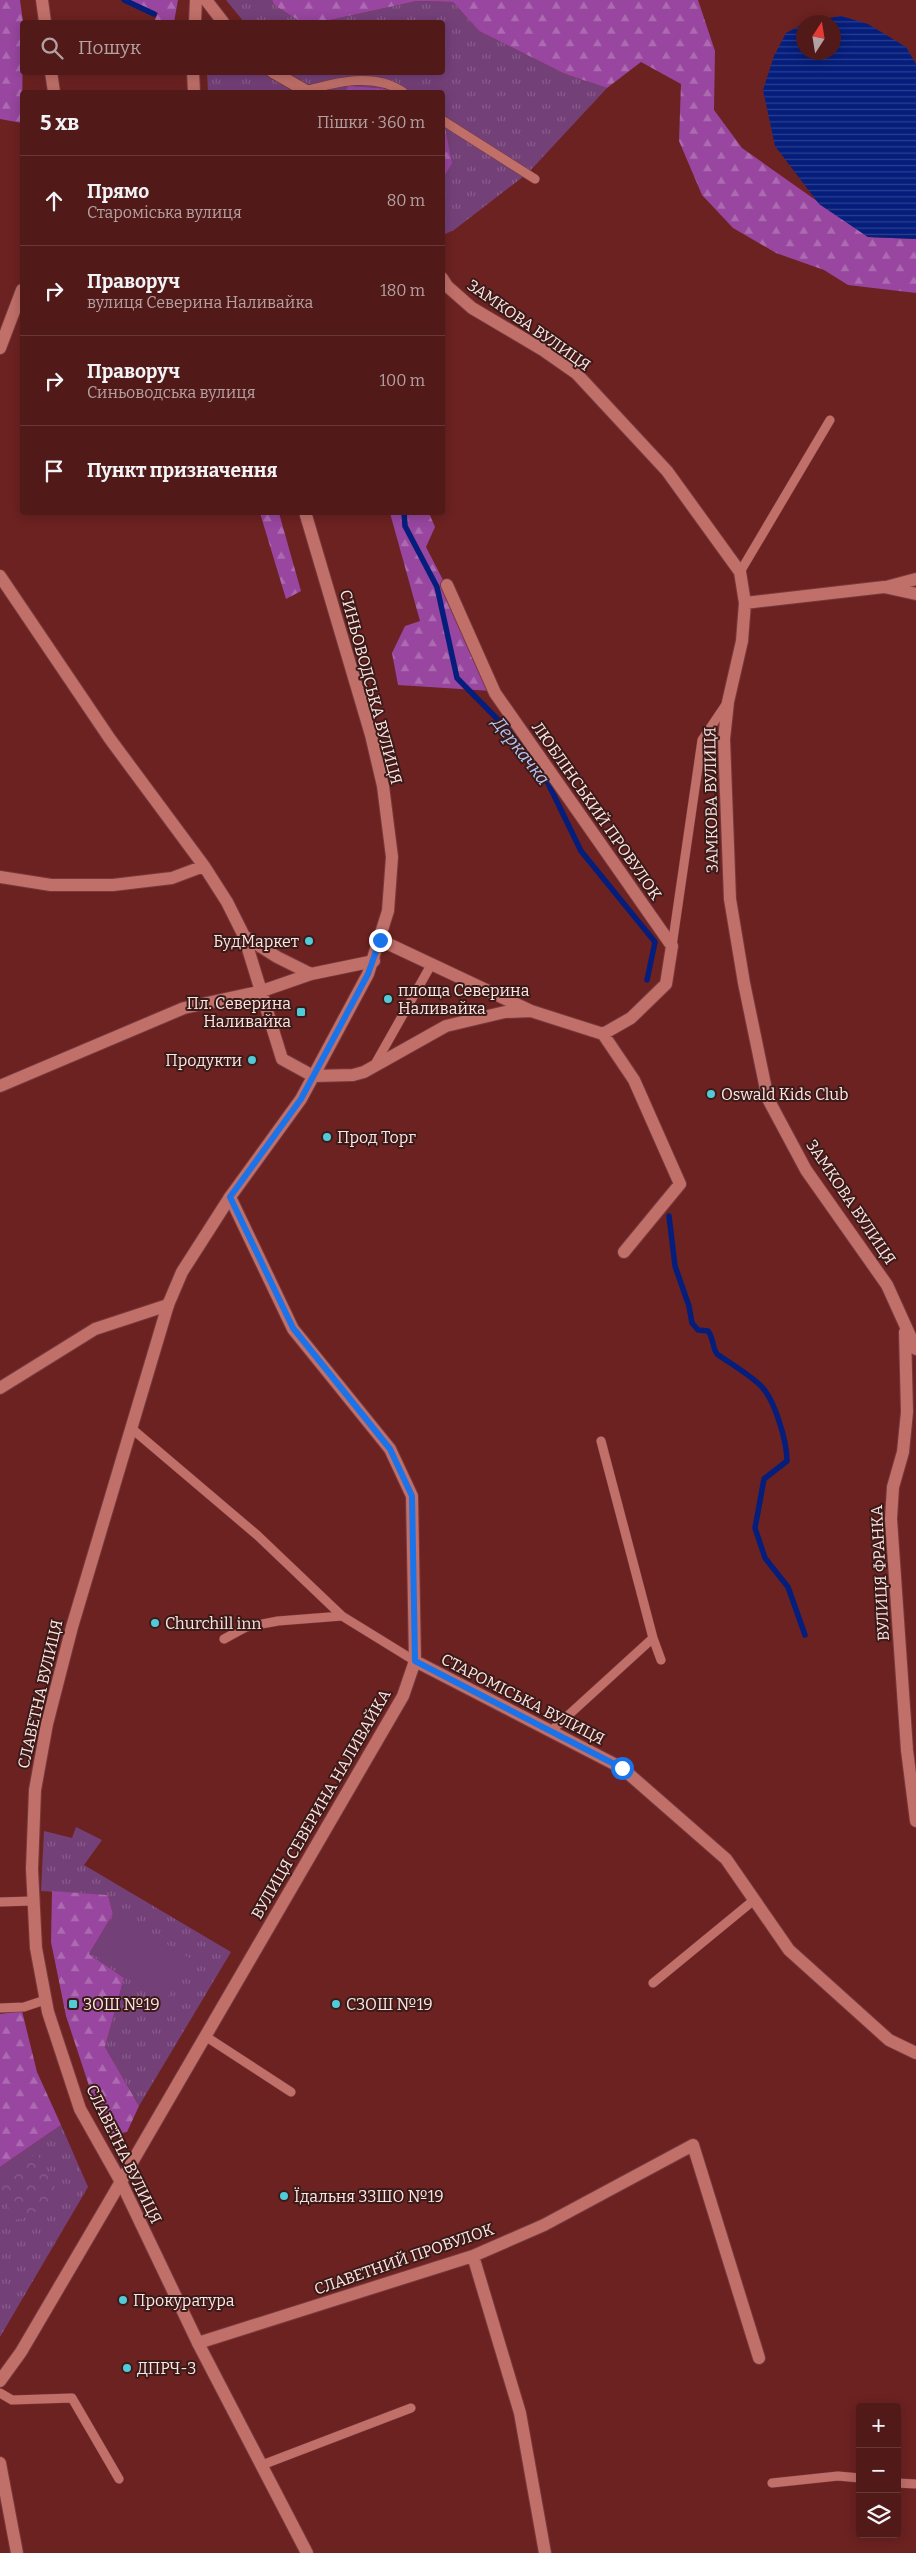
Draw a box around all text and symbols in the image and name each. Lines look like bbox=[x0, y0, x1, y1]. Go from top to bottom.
north arrow bbox=[796, 15, 841, 60]
search box bbox=[20, 20, 445, 75]
icon: search bbox=[38, 34, 66, 62]
text: Пошук bbox=[78, 36, 141, 59]
text: 5 хв bbox=[40, 110, 79, 136]
text: Пішки · 360 m bbox=[317, 113, 425, 132]
text: Прямо bbox=[87, 180, 149, 203]
icon: ahead bbox=[40, 187, 68, 215]
text: 80 m bbox=[387, 191, 425, 210]
text: Староміська вулиця bbox=[87, 203, 242, 222]
text: Праворуч bbox=[87, 270, 180, 293]
street label: ЗАМКОВА ВУЛИЦЯ bbox=[464, 275, 594, 375]
icon: right bbox=[40, 277, 68, 305]
text: 180 m bbox=[380, 281, 425, 300]
text: вулиця Северина Наливайка bbox=[87, 293, 313, 312]
text: Праворуч bbox=[87, 360, 180, 383]
icon: right bbox=[40, 367, 68, 395]
text: 100 m bbox=[380, 371, 425, 390]
text: Синьоводська вулиця bbox=[87, 383, 256, 402]
icon: arrive bbox=[40, 457, 68, 485]
text: Пункт призначення bbox=[87, 459, 278, 482]
street label: СИНЬОВОДСЬКА ВУЛИЦЯ bbox=[336, 588, 406, 786]
water label: Деркачка bbox=[486, 711, 554, 789]
street label: ЛЮБЛІНСЬКИЙ ПРОВУЛОК bbox=[528, 718, 667, 904]
street label: ЗАМКОВА ВУЛИЦЯ bbox=[700, 727, 722, 873]
route end bbox=[369, 929, 392, 952]
place label: БудМаркет bbox=[213, 932, 299, 951]
marker: БудМаркет bbox=[303, 935, 315, 947]
place label: площа Северина Наливайка bbox=[398, 981, 530, 1018]
marker: площа Северина Наливайка bbox=[382, 993, 394, 1005]
place label: Пл. Северина Наливайка bbox=[187, 994, 291, 1031]
marker: Пл. Северина Наливайка bbox=[295, 1006, 307, 1018]
place label: Продукти bbox=[165, 1051, 242, 1070]
marker: Продукти bbox=[246, 1054, 258, 1066]
place label: Oswald Kids Club bbox=[721, 1085, 849, 1104]
marker: Oswald Kids Club bbox=[705, 1088, 717, 1100]
place label: Прод Торг bbox=[337, 1128, 416, 1147]
marker: Прод Торг bbox=[321, 1131, 333, 1143]
street label: ЗАМКОВА ВУЛИЦЯ bbox=[802, 1136, 900, 1268]
street label: ВУЛИЦЯ ФРАНКА bbox=[867, 1504, 893, 1641]
place label: Churchill inn bbox=[165, 1614, 262, 1633]
marker: Churchill inn bbox=[149, 1617, 161, 1629]
street label: СЛАВЕТНА ВУЛИЦЯ bbox=[14, 1618, 66, 1770]
street label: СТАРОМІСЬКА ВУЛИЦЯ bbox=[438, 1649, 608, 1749]
street label: ВУЛИЦЯ СЕВЕРИНА НАЛИВАЙКА bbox=[246, 1685, 395, 1922]
route start bbox=[611, 1757, 634, 1780]
place label: ЗОШ №19 bbox=[83, 1995, 160, 2014]
place label: СЗОШ №19 bbox=[346, 1995, 433, 2014]
marker: ЗОШ №19 bbox=[67, 1998, 79, 2010]
marker: СЗОШ №19 bbox=[330, 1998, 342, 2010]
street label: СЛАВЕТНА ВУЛИЦЯ bbox=[82, 2081, 166, 2227]
place label: Їдальня ЗЗШО №19 bbox=[294, 2187, 444, 2206]
marker: Їдальня ЗЗШО №19 bbox=[278, 2190, 290, 2202]
street label: СЛАВЕТНИЙ ПРОВУЛОК bbox=[311, 2218, 497, 2299]
place label: Прокуратура bbox=[133, 2291, 235, 2310]
marker: Прокуратура bbox=[117, 2294, 129, 2306]
place label: ДПРЧ-3 bbox=[137, 2359, 196, 2378]
marker: ДПРЧ-3 bbox=[121, 2362, 133, 2374]
map controls bbox=[856, 2403, 901, 2538]
button: + bbox=[856, 2403, 901, 2448]
button: − bbox=[856, 2448, 901, 2493]
button: layers bbox=[856, 2493, 901, 2538]

